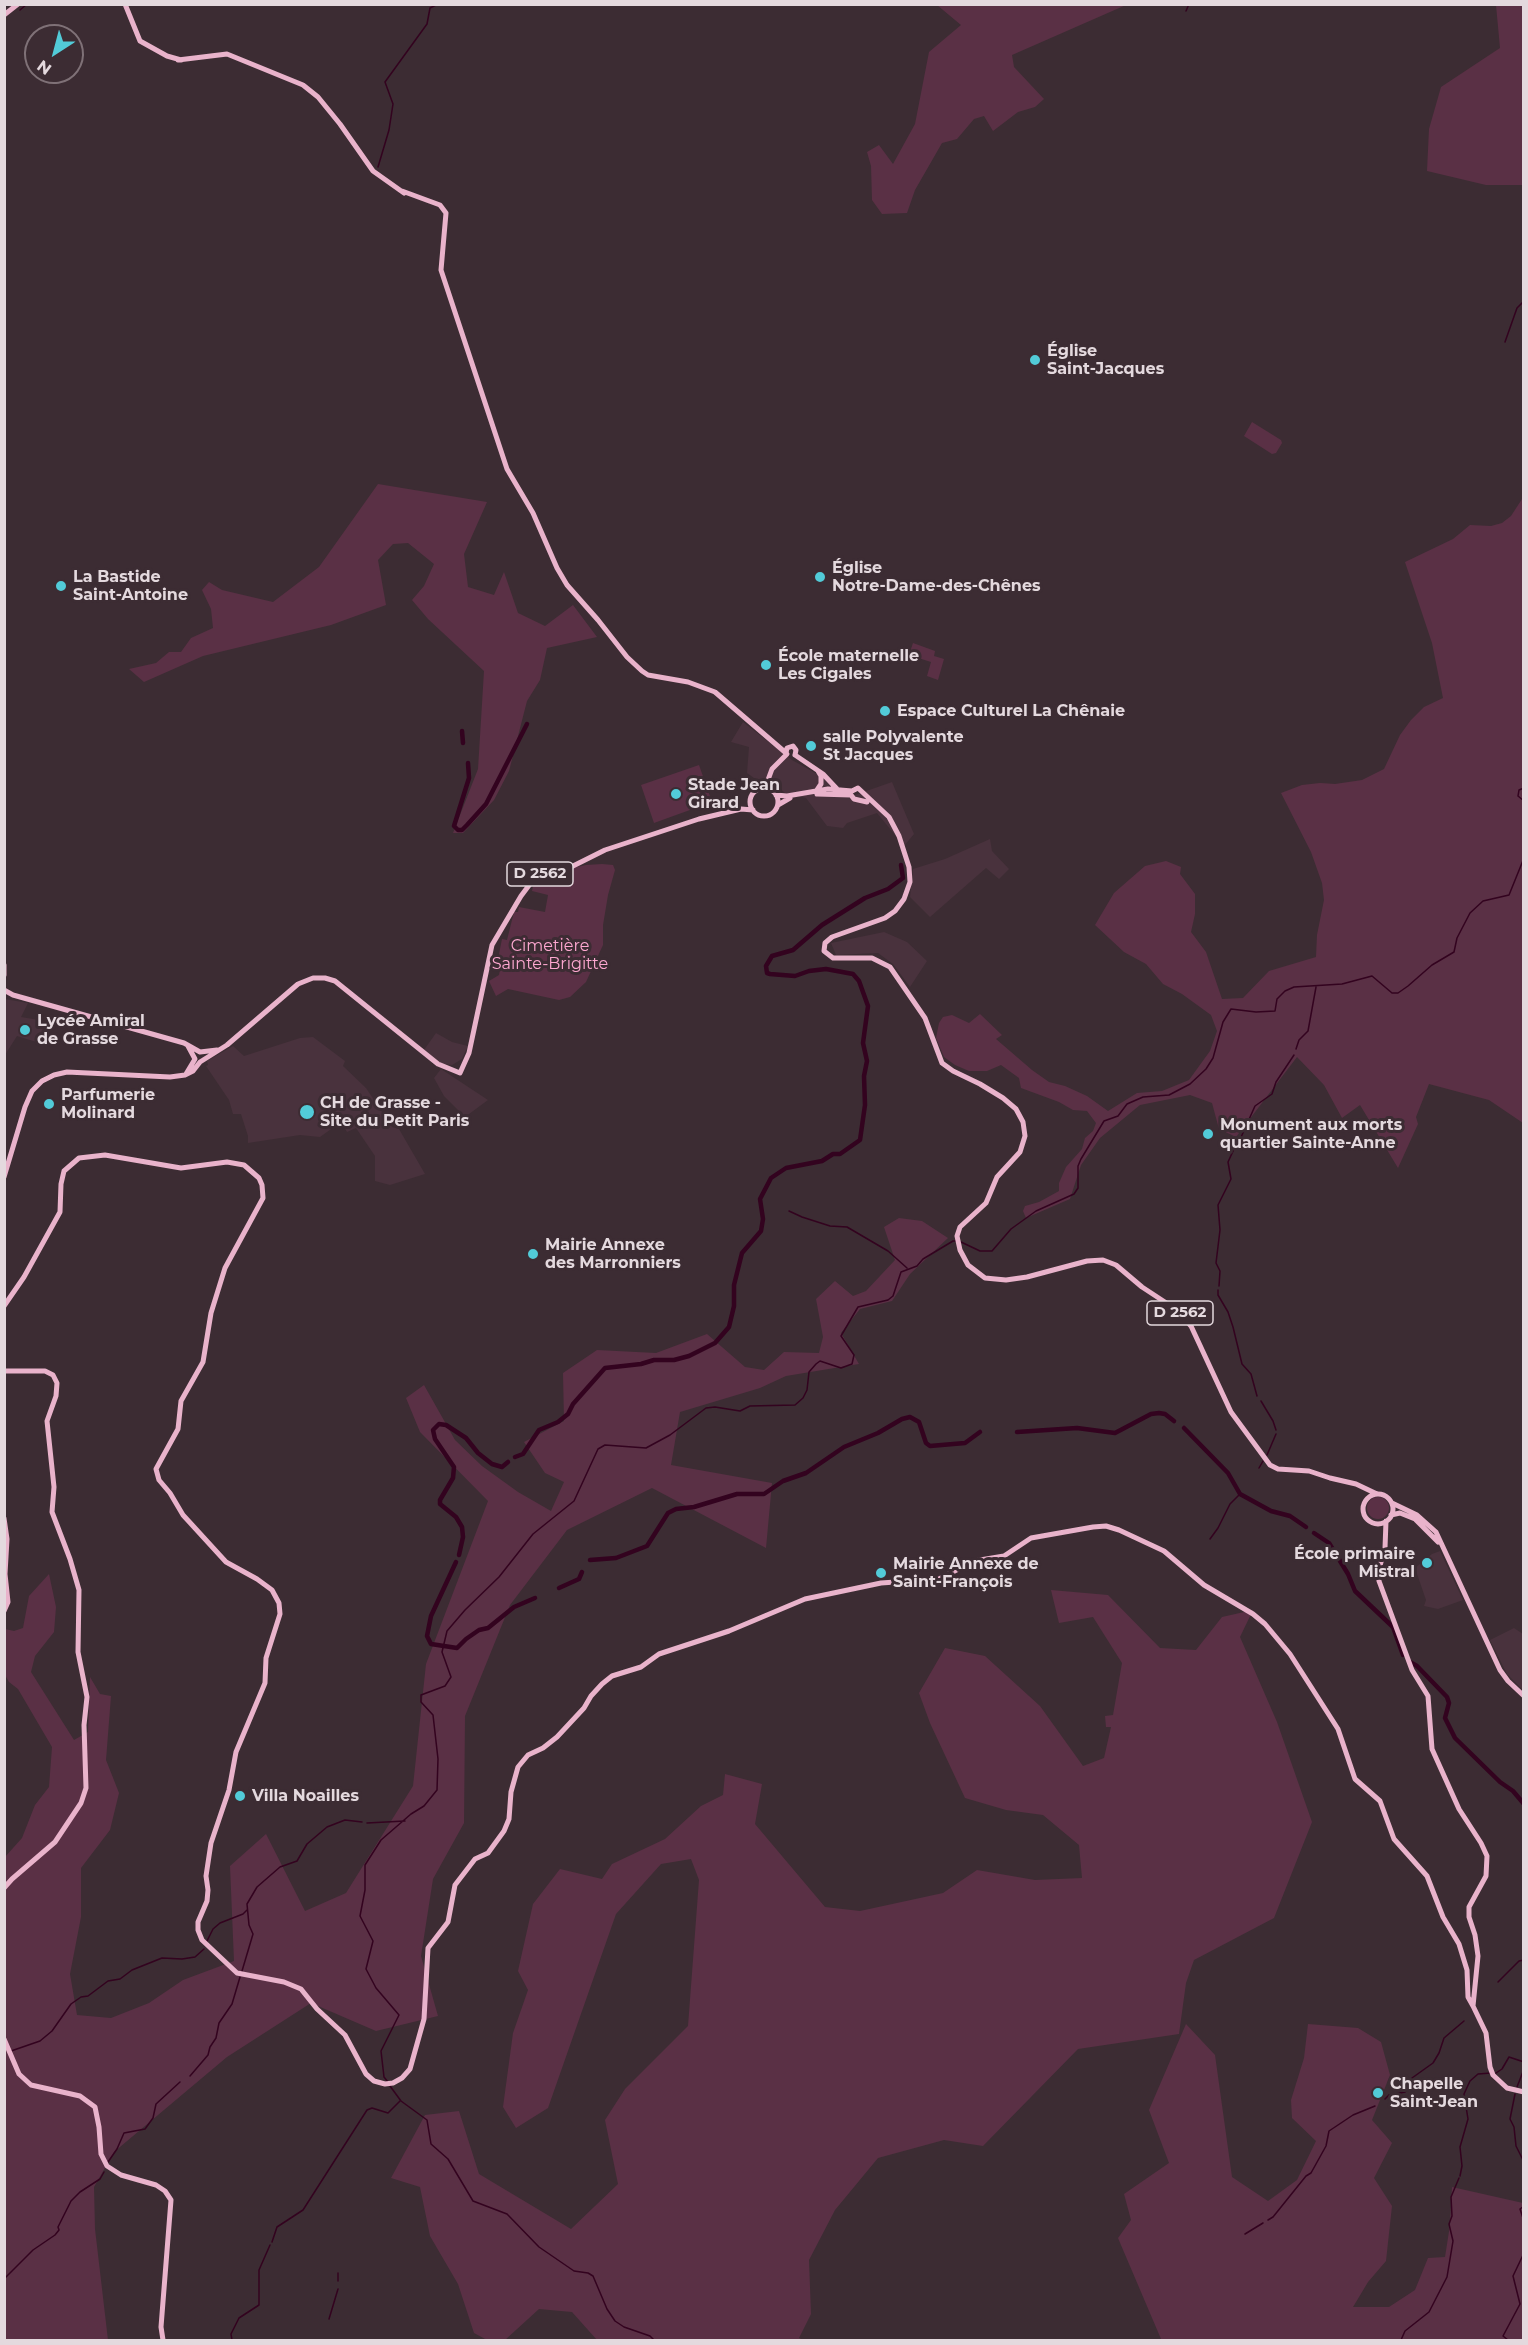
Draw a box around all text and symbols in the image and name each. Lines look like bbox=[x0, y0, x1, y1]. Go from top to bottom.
north arrow bbox=[24, 24, 84, 84]
text: N bbox=[33, 56, 55, 79]
place label: Église Saint-Jacques bbox=[1047, 341, 1164, 379]
marker: Église Saint-Jacques bbox=[1028, 353, 1042, 367]
place label: Église Notre-Dame-des-Chênes bbox=[832, 558, 1040, 596]
place label: La Bastide Saint-Antoine bbox=[73, 567, 188, 605]
marker: Église Notre-Dame-des-Chênes bbox=[813, 570, 827, 584]
marker: La Bastide Saint-Antoine bbox=[54, 579, 68, 593]
place label: École maternelle Les Cigales bbox=[778, 646, 919, 684]
marker: École maternelle Les Cigales bbox=[759, 658, 773, 672]
place label: Espace Culturel La Chênaie bbox=[897, 701, 1125, 721]
marker: Espace Culturel La Chênaie bbox=[878, 704, 892, 718]
place label: salle Polyvalente St Jacques bbox=[823, 727, 964, 765]
marker: salle Polyvalente St Jacques bbox=[804, 739, 818, 753]
place label: Stade Jean Girard bbox=[688, 775, 780, 813]
marker: Stade Jean Girard bbox=[669, 787, 683, 801]
road number: D 2562 bbox=[507, 862, 573, 886]
park label: Cimetière Sainte-Brigitte bbox=[492, 936, 608, 974]
place label: Lycée Amiral de Grasse bbox=[37, 1011, 145, 1049]
marker: Lycée Amiral de Grasse bbox=[18, 1023, 32, 1037]
place label: Parfumerie Molinard bbox=[61, 1085, 155, 1123]
place label: CH de Grasse - Site du Petit Paris bbox=[320, 1093, 469, 1131]
marker: Parfumerie Molinard bbox=[42, 1097, 56, 1111]
marker: CH de Grasse - Site du Petit Paris bbox=[298, 1103, 316, 1121]
place label: Monument aux morts quartier Sainte-Anne bbox=[1220, 1115, 1402, 1153]
marker: Monument aux morts quartier Sainte-Anne bbox=[1201, 1127, 1215, 1141]
place label: Mairie Annexe des Marronniers bbox=[545, 1235, 681, 1273]
marker: Mairie Annexe des Marronniers bbox=[526, 1247, 540, 1261]
road number: D 2562 bbox=[1147, 1301, 1213, 1325]
place label: École primaire Mistral bbox=[1294, 1544, 1415, 1582]
place label: Mairie Annexe de Saint-François bbox=[893, 1554, 1039, 1592]
marker: École primaire Mistral bbox=[1420, 1556, 1434, 1570]
marker: Mairie Annexe de Saint-François bbox=[874, 1566, 888, 1580]
place label: Villa Noailles bbox=[252, 1786, 359, 1806]
marker: Villa Noailles bbox=[233, 1789, 247, 1803]
place label: Chapelle Saint-Jean bbox=[1390, 2074, 1478, 2112]
marker: Chapelle Saint-Jean bbox=[1371, 2086, 1385, 2100]

